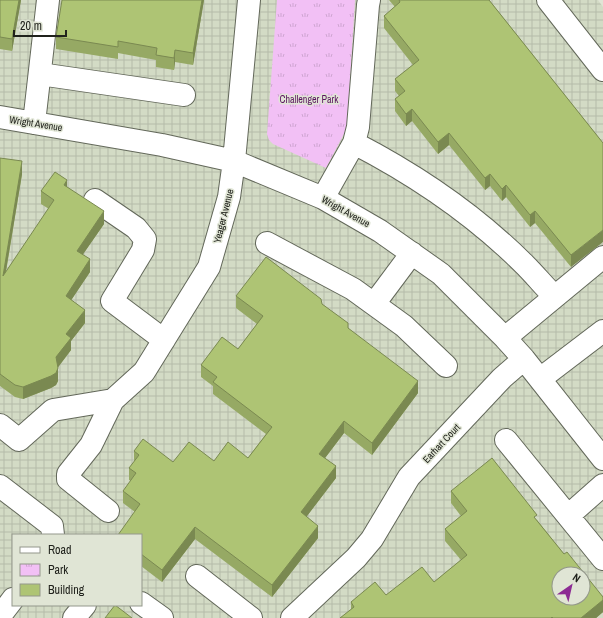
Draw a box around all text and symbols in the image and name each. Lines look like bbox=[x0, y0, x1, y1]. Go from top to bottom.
scale bar bbox=[14, 12, 66, 38]
text: 20 m bbox=[20, 18, 42, 34]
park label: Challenger Park bbox=[280, 93, 339, 106]
street label: Wright Avenue bbox=[8, 113, 64, 134]
street label: Yeager Avenue bbox=[210, 187, 237, 245]
street label: Wright Avenue bbox=[319, 193, 373, 230]
street label: Earhart Court bbox=[420, 420, 463, 466]
legend bbox=[12, 534, 142, 606]
text: Road bbox=[48, 542, 72, 558]
text: Park bbox=[48, 562, 68, 578]
north arrow bbox=[551, 566, 591, 606]
text: N bbox=[570, 570, 583, 585]
text: Building bbox=[48, 582, 85, 598]

